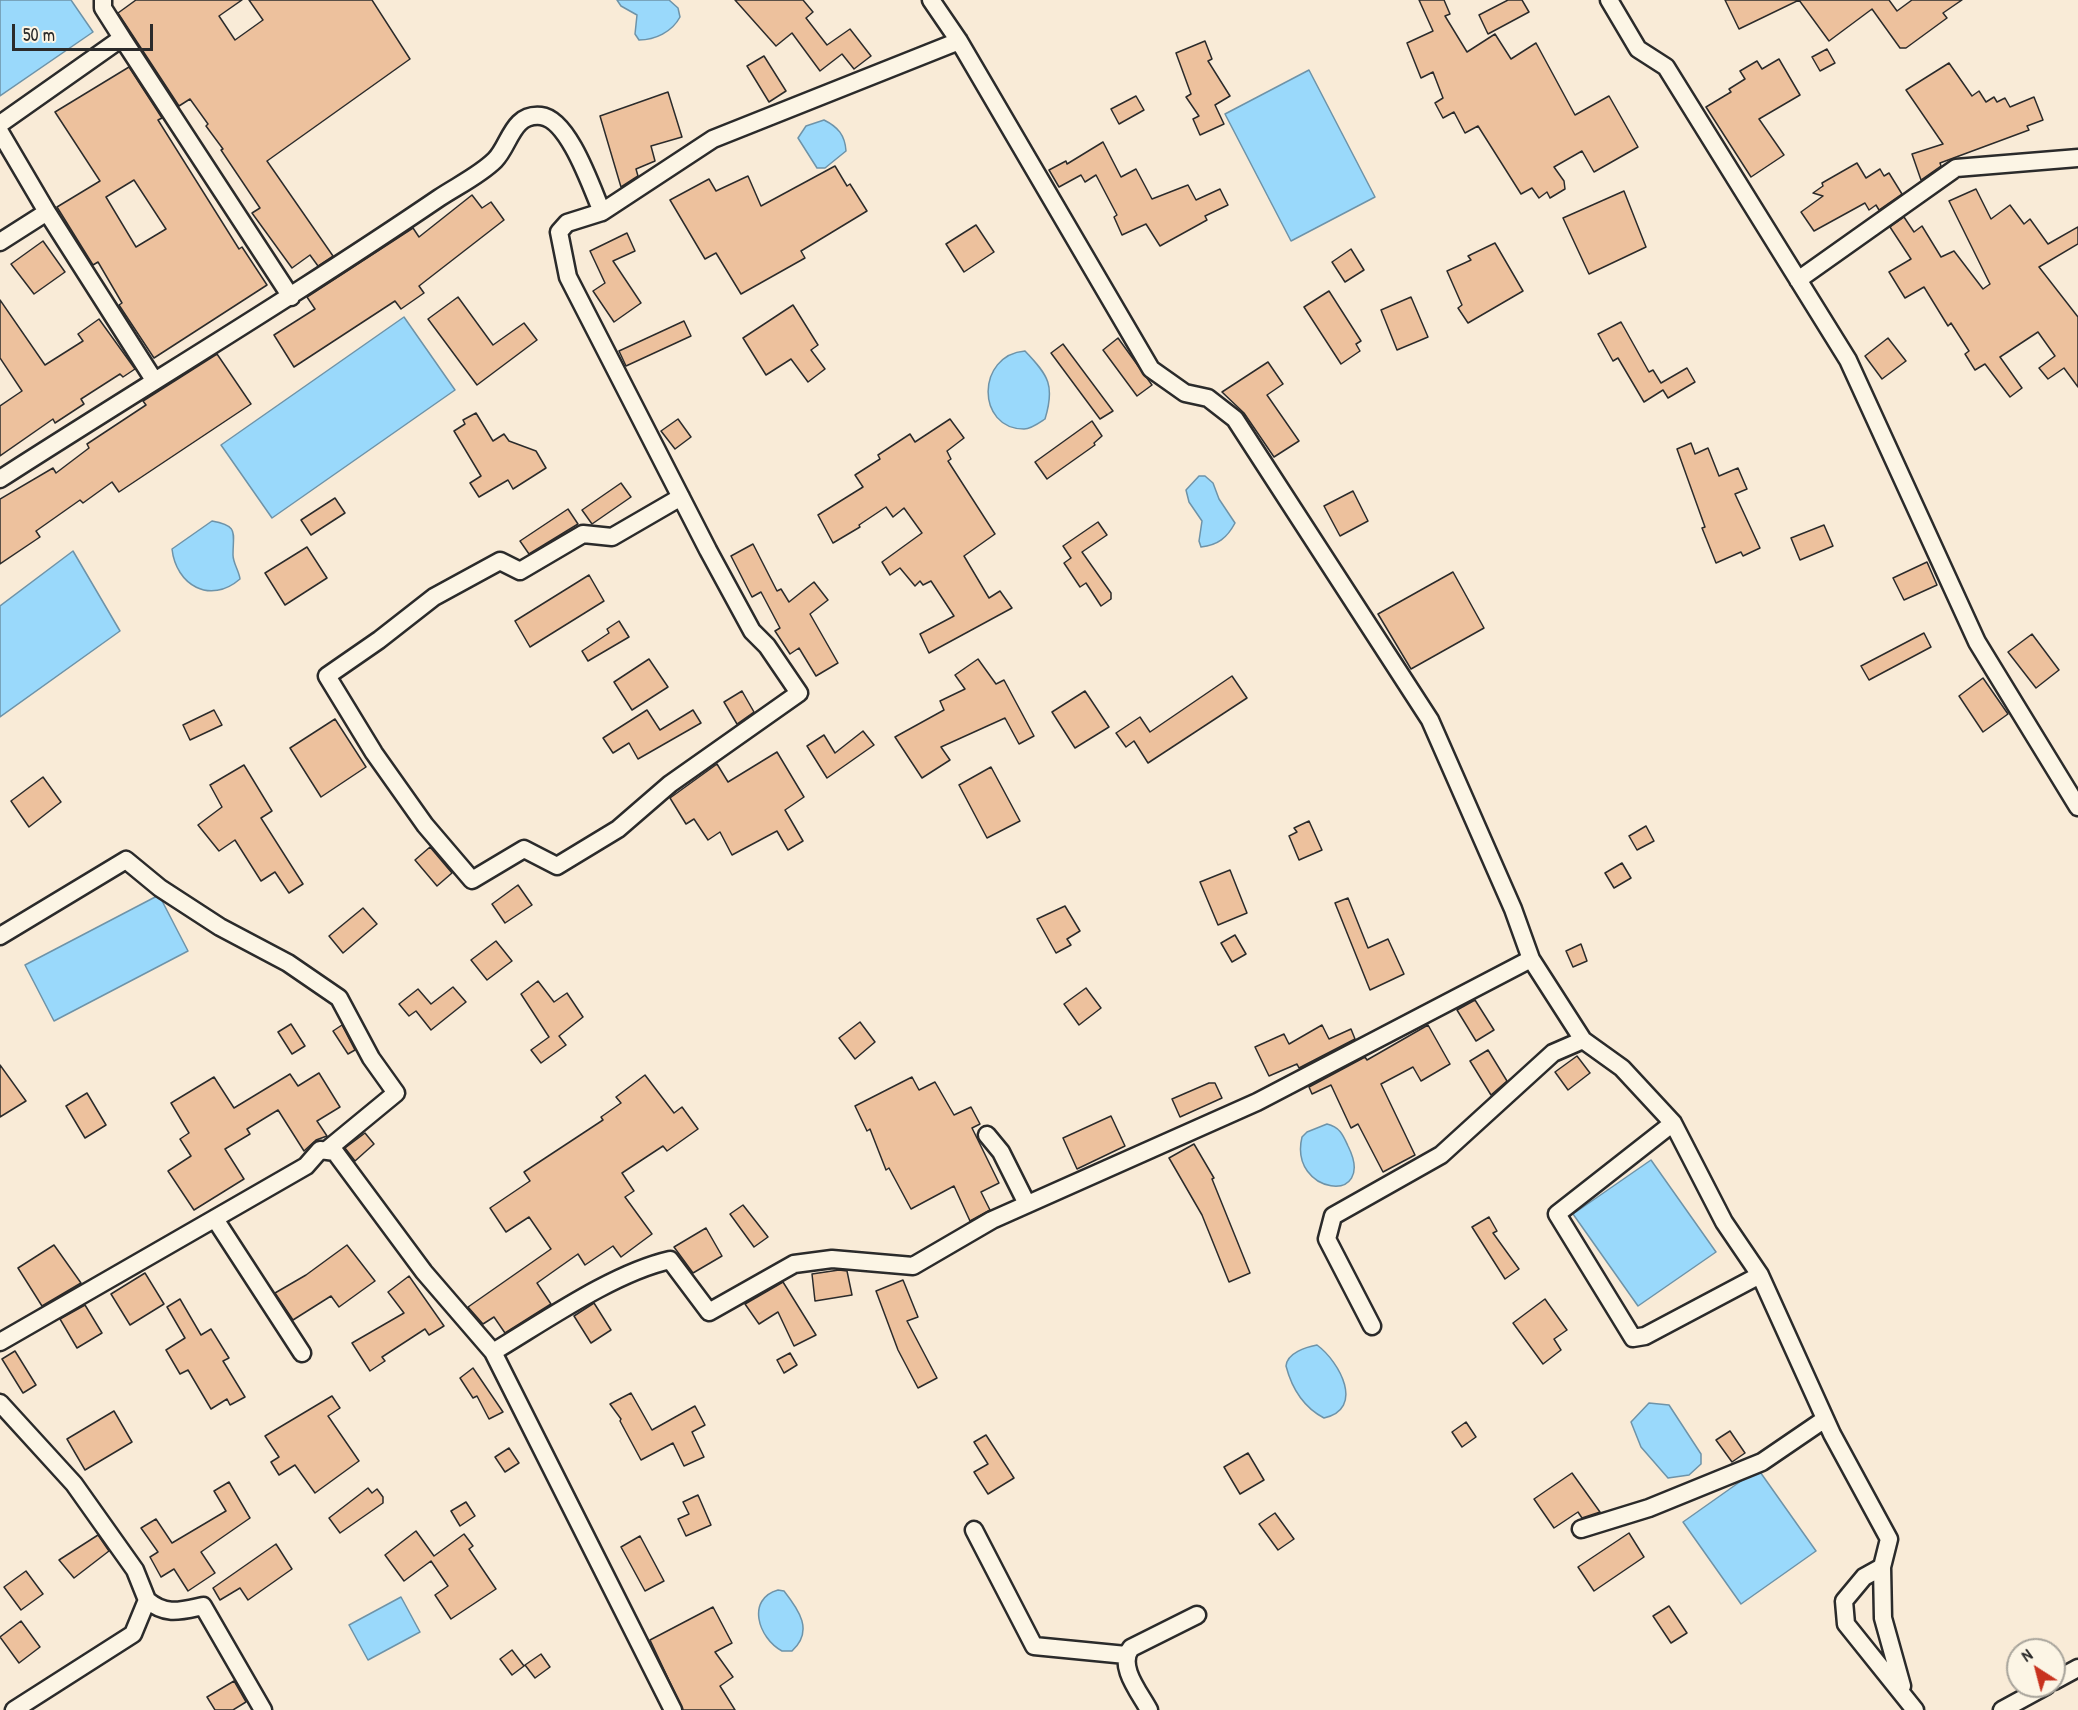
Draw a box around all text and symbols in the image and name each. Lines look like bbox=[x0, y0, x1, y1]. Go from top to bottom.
scale bar bbox=[15, 12, 156, 50]
text: 50 m bbox=[23, 22, 55, 47]
north arrow bbox=[2006, 1638, 2066, 1698]
text: N bbox=[2017, 1644, 2036, 1666]

